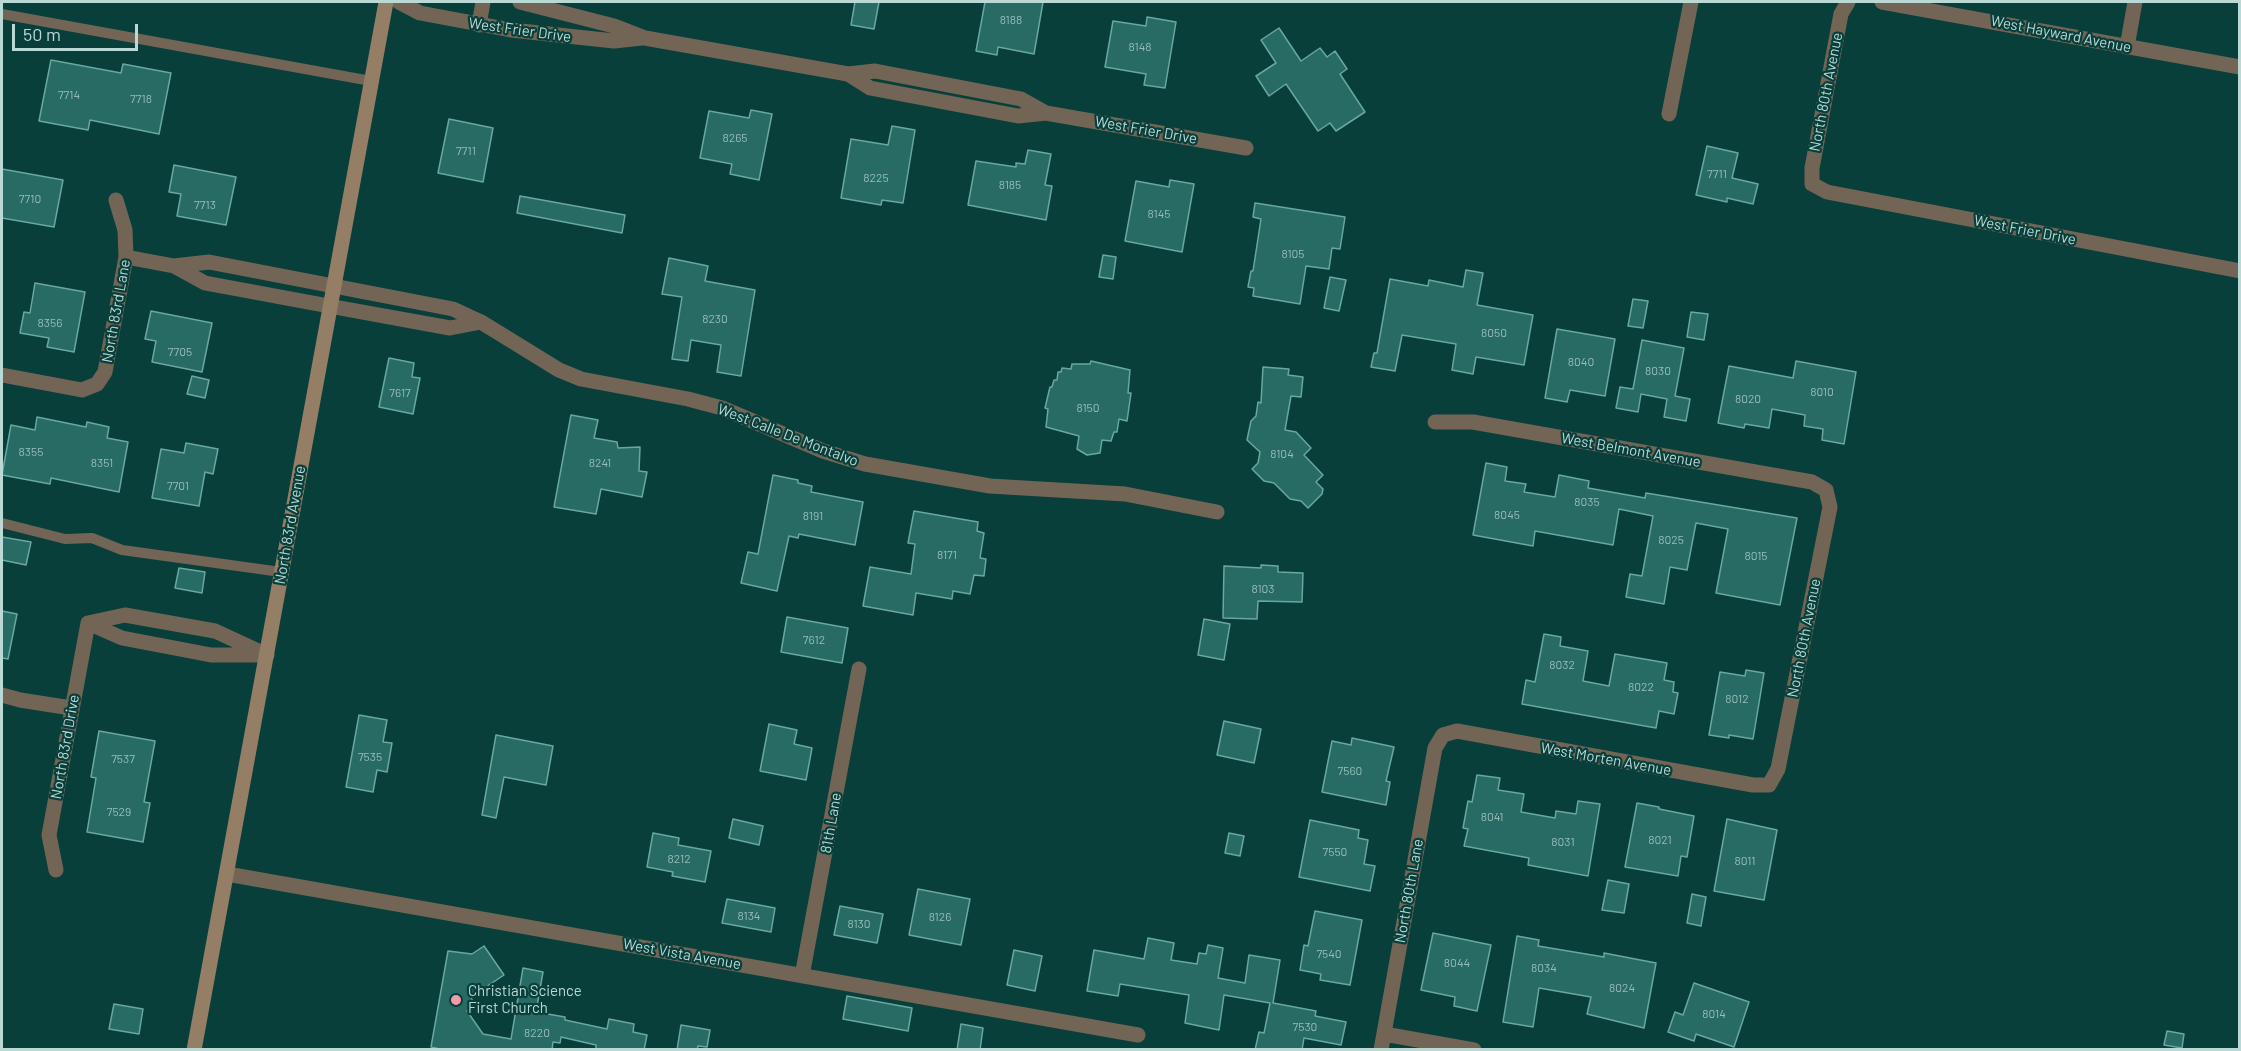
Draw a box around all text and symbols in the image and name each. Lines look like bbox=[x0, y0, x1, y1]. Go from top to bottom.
scale bar bbox=[15, 12, 141, 50]
street label: West Hayward Avenue bbox=[1989, 12, 2133, 56]
house number: 8188 bbox=[1000, 13, 1022, 27]
street label: West Frier Drive bbox=[468, 14, 572, 46]
text: 50 m bbox=[23, 23, 61, 45]
street label: North 80th Avenue bbox=[1806, 31, 1846, 153]
house number: 8148 bbox=[1129, 40, 1151, 54]
house number: 7714 bbox=[58, 88, 80, 102]
house number: 7718 bbox=[130, 92, 152, 106]
street label: West Frier Drive bbox=[1093, 112, 1199, 148]
house number: 8265 bbox=[722, 131, 748, 145]
house number: 7711 bbox=[456, 144, 476, 158]
house number: 7711 bbox=[1707, 167, 1727, 181]
house number: 8225 bbox=[863, 171, 889, 185]
house number: 8185 bbox=[999, 178, 1021, 192]
house number: 7710 bbox=[19, 192, 41, 206]
house number: 7713 bbox=[194, 198, 216, 212]
house number: 8145 bbox=[1148, 207, 1170, 221]
street label: West Frier Drive bbox=[1973, 211, 2077, 249]
house number: 8105 bbox=[1281, 247, 1305, 261]
street label: North 83rd Lane bbox=[98, 258, 134, 364]
house number: 8230 bbox=[702, 312, 728, 326]
house number: 8356 bbox=[38, 316, 62, 330]
house number: 8050 bbox=[1481, 326, 1507, 340]
house number: 7705 bbox=[168, 345, 192, 359]
house number: 8040 bbox=[1568, 355, 1594, 369]
house number: 8030 bbox=[1645, 364, 1671, 378]
house number: 8010 bbox=[1810, 385, 1834, 399]
house number: 7617 bbox=[389, 386, 411, 400]
house number: 8020 bbox=[1735, 392, 1761, 406]
street label: West Calle De Montalvo bbox=[715, 400, 861, 470]
house number: 8150 bbox=[1076, 401, 1100, 415]
street label: West Belmont Avenue bbox=[1560, 429, 1702, 471]
house number: 8355 bbox=[19, 445, 43, 459]
house number: 8104 bbox=[1270, 447, 1294, 461]
house number: 8351 bbox=[91, 456, 113, 470]
house number: 8241 bbox=[589, 456, 611, 470]
street label: North 83rd Avenue bbox=[271, 464, 309, 586]
house number: 7701 bbox=[167, 479, 189, 493]
house number: 8035 bbox=[1574, 495, 1600, 509]
house number: 8045 bbox=[1494, 508, 1520, 522]
house number: 8191 bbox=[803, 509, 823, 523]
house number: 8025 bbox=[1658, 533, 1684, 547]
house number: 8171 bbox=[937, 548, 957, 562]
house number: 8015 bbox=[1744, 549, 1768, 563]
street label: North 80th Avenue bbox=[1784, 577, 1824, 699]
house number: 8103 bbox=[1251, 582, 1275, 596]
house number: 7612 bbox=[803, 633, 825, 647]
house number: 8032 bbox=[1549, 658, 1575, 672]
house number: 8022 bbox=[1628, 680, 1654, 694]
house number: 8012 bbox=[1725, 692, 1749, 706]
street label: North 83rd Drive bbox=[47, 693, 83, 801]
street label: West Morten Avenue bbox=[1539, 739, 1673, 779]
house number: 7535 bbox=[358, 750, 382, 764]
house number: 7537 bbox=[111, 752, 135, 766]
house number: 7560 bbox=[1338, 764, 1362, 778]
street label: 81th Lane bbox=[817, 791, 845, 855]
house number: 7529 bbox=[107, 805, 131, 819]
house number: 8041 bbox=[1481, 810, 1503, 824]
house number: 8021 bbox=[1648, 833, 1672, 847]
house number: 8031 bbox=[1551, 835, 1575, 849]
street label: North 80th Lane bbox=[1391, 837, 1427, 945]
house number: 7550 bbox=[1323, 845, 1347, 859]
house number: 8212 bbox=[667, 852, 691, 866]
house number: 8011 bbox=[1734, 854, 1756, 868]
house number: 8134 bbox=[738, 909, 760, 923]
house number: 8126 bbox=[929, 910, 951, 924]
house number: 8130 bbox=[847, 917, 871, 931]
street label: West Vista Avenue bbox=[622, 935, 742, 973]
house number: 7540 bbox=[1316, 947, 1342, 961]
house number: 8044 bbox=[1444, 956, 1470, 970]
house number: 8034 bbox=[1531, 961, 1557, 975]
house number: 8024 bbox=[1609, 981, 1635, 995]
place label: Christian Science First Church bbox=[468, 982, 582, 1017]
marker: Christian Science First Church bbox=[449, 993, 463, 1007]
house number: 8014 bbox=[1702, 1007, 1726, 1021]
house number: 7530 bbox=[1293, 1020, 1317, 1034]
house number: 8220 bbox=[524, 1026, 550, 1040]

